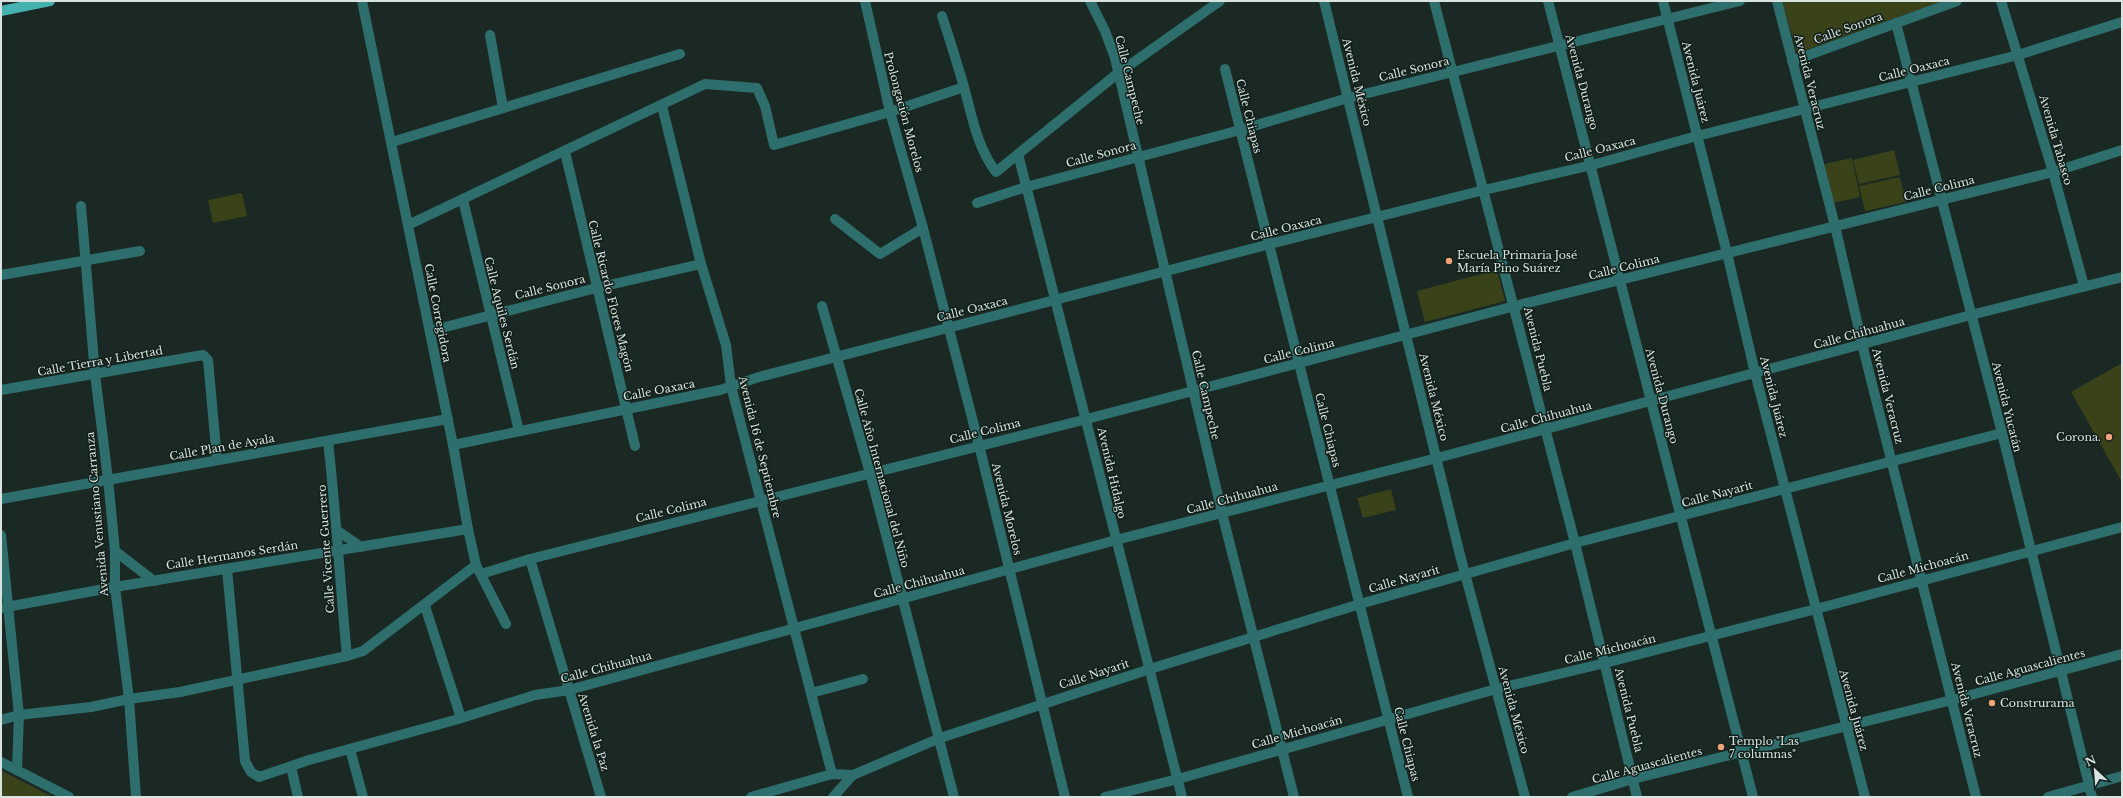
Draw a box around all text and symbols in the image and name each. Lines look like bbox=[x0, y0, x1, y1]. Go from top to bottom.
street label: Calle Sonora bbox=[1812, 9, 1885, 47]
street label: Avenida Durango bbox=[1562, 32, 1601, 131]
street label: Avenida Veracruz bbox=[1791, 32, 1829, 131]
street label: Calle Campeche bbox=[1112, 34, 1148, 126]
street label: Avenida México bbox=[1339, 36, 1375, 127]
street label: Avenida Juárez bbox=[1679, 39, 1713, 124]
street label: Prolongación Morelos bbox=[881, 50, 927, 174]
street label: Calle Sonora bbox=[1377, 53, 1451, 84]
street label: Calle Oaxaca bbox=[1877, 53, 1952, 85]
street label: Calle Chiapas bbox=[1233, 77, 1265, 155]
street label: Avenida Tabasco bbox=[2036, 92, 2076, 187]
street label: Calle Oaxaca bbox=[1563, 133, 1638, 165]
street label: Calle Sonora bbox=[1064, 138, 1138, 170]
street label: Calle Colima bbox=[1902, 172, 1977, 204]
street label: Calle Oaxaca bbox=[1249, 212, 1324, 244]
street label: Calle Ricardo Flores Magón bbox=[585, 219, 637, 374]
place label: Escuela Primaria José María Pino Suárez bbox=[1457, 248, 1577, 275]
street label: Calle Colima bbox=[1587, 251, 1662, 283]
street label: Calle Aquiles Serdán bbox=[481, 255, 523, 371]
marker: Escuela Primaria José María Pino Suárez bbox=[1444, 256, 1454, 266]
street label: Calle Corregidora bbox=[422, 262, 455, 365]
street label: Calle Sonora bbox=[513, 271, 587, 302]
street label: Calle Oaxaca bbox=[935, 293, 1010, 325]
street label: Avenida Puebla bbox=[1520, 304, 1555, 394]
street label: Calle Chihuahua bbox=[1812, 314, 1907, 352]
street label: Calle Colima bbox=[1262, 335, 1337, 367]
street label: Calle Tierra y Libertad bbox=[36, 343, 164, 379]
street label: Avenida Durango bbox=[1642, 346, 1681, 445]
street label: Avenida Veracruz bbox=[1869, 346, 1907, 445]
street label: Calle Campeche bbox=[1189, 349, 1223, 441]
street label: Avenida México bbox=[1416, 351, 1452, 442]
street label: Avenida Juárez bbox=[1757, 354, 1791, 439]
street label: Avenida Yucatán bbox=[1989, 359, 2025, 454]
street label: Avenida 16 de Septiembre bbox=[735, 373, 784, 520]
street label: Calle Oaxaca bbox=[622, 376, 697, 404]
street label: Calle Año Internacional del Niño bbox=[851, 387, 913, 569]
street label: Calle Chiapas bbox=[1312, 391, 1344, 469]
street label: Calle Chihuahua bbox=[1499, 398, 1594, 436]
street label: Calle Colima bbox=[948, 415, 1023, 447]
street label: Avenida Hidalgo bbox=[1094, 425, 1129, 520]
street label: Avenida Venustiano Carranza bbox=[83, 430, 111, 598]
place label: Corona. bbox=[2056, 430, 2101, 444]
street label: Calle Plan de Ayala bbox=[168, 431, 277, 463]
marker: Corona. bbox=[2104, 432, 2114, 442]
street label: Avenida Morelos bbox=[989, 460, 1025, 557]
street label: Calle Nayarit bbox=[1680, 478, 1755, 510]
street label: Calle Chihuahua bbox=[1185, 479, 1280, 517]
street label: Calle Vicente Guerrero bbox=[315, 484, 337, 614]
street label: Calle Colima bbox=[634, 494, 709, 526]
street label: Calle Hermanos Serdán bbox=[165, 538, 299, 572]
street label: Calle Michoacán bbox=[1876, 548, 1970, 586]
street label: Calle Nayarit bbox=[1367, 562, 1442, 596]
street label: Calle Chihuahua bbox=[872, 563, 967, 601]
street label: Calle Michoacán bbox=[1563, 631, 1658, 667]
street label: Calle Aguascalientes bbox=[1973, 646, 2087, 688]
street label: Calle Chihuahua bbox=[559, 648, 654, 686]
street label: Calle Nayarit bbox=[1057, 656, 1132, 692]
street label: Avenida Veracruz bbox=[1948, 660, 1986, 759]
street label: Avenida México bbox=[1495, 664, 1532, 755]
street label: Avenida Puebla bbox=[1611, 665, 1646, 755]
street label: Avenida Juárez bbox=[1836, 667, 1872, 752]
street label: Avenida la Paz bbox=[575, 690, 613, 773]
place label: Construrama bbox=[2000, 696, 2076, 710]
marker: Construrama bbox=[1987, 698, 1997, 708]
street label: Calle Chiapas bbox=[1391, 705, 1423, 783]
street label: Calle Michoacán bbox=[1250, 712, 1344, 752]
place label: Templo "Las 7 columnas" bbox=[1729, 734, 1799, 761]
marker: Templo "Las 7 columnas" bbox=[1716, 742, 1726, 752]
street label: Calle Aguascalientes bbox=[1590, 744, 1704, 786]
north arrow bbox=[2075, 750, 2115, 790]
text: N bbox=[2083, 752, 2099, 770]

